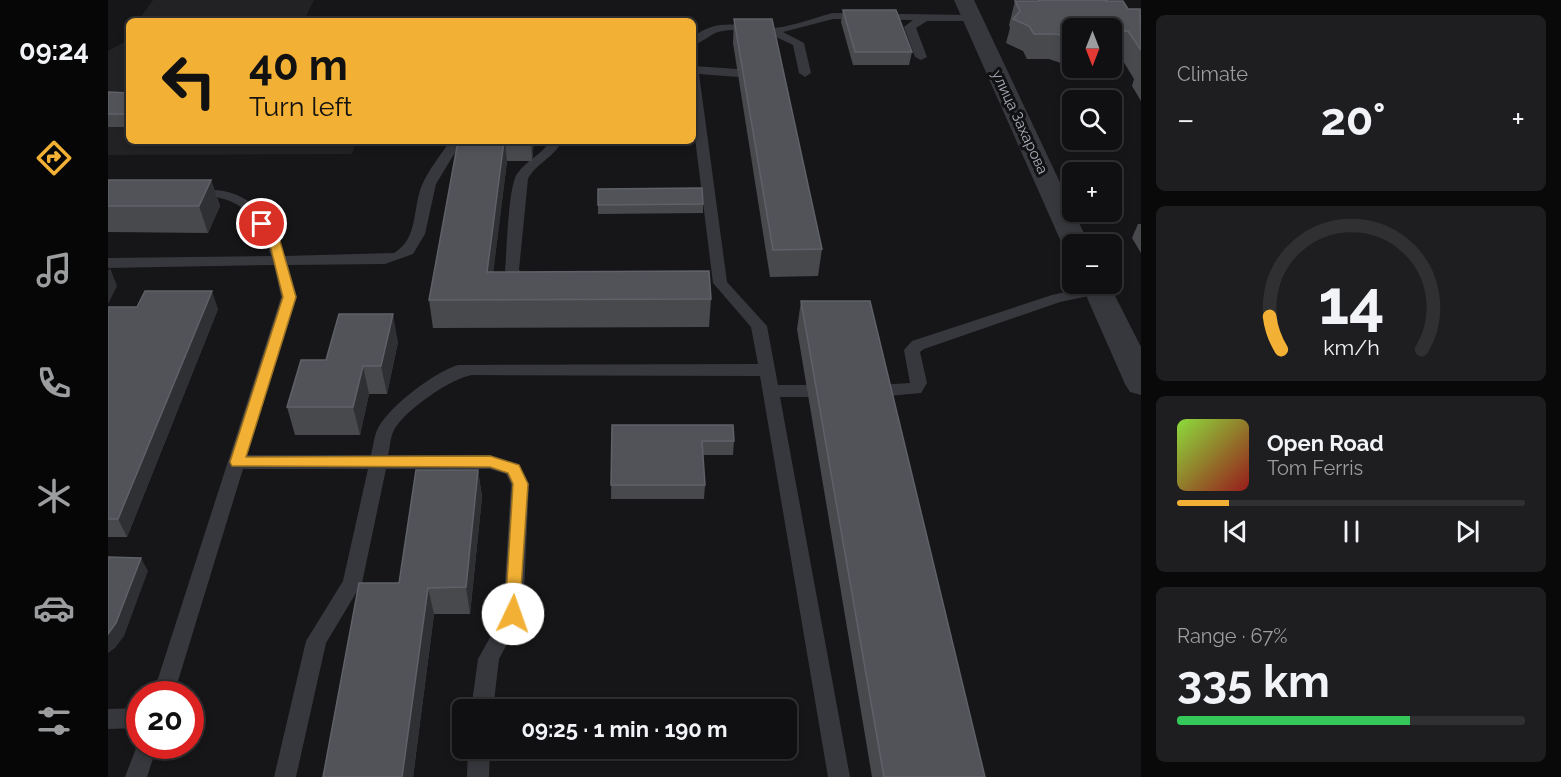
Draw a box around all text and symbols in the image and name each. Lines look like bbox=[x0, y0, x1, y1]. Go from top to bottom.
north arrow bbox=[1062, 18, 1122, 78]
map controls bbox=[1062, 18, 1122, 294]
text: 09:24 bbox=[19, 35, 89, 66]
text: 40 m bbox=[249, 41, 348, 90]
icon: left bbox=[150, 42, 228, 120]
text: Climate bbox=[1177, 62, 1248, 86]
street label: улица Захарова bbox=[988, 67, 1052, 177]
button: search bbox=[1062, 90, 1122, 150]
text: Turn left bbox=[249, 91, 352, 122]
text: 20° bbox=[1320, 93, 1386, 146]
text: − bbox=[1177, 100, 1195, 139]
text: + bbox=[1511, 100, 1525, 139]
icon: directions bbox=[33, 137, 75, 179]
button: + bbox=[1062, 162, 1122, 222]
pin bbox=[236, 198, 287, 249]
icon: arrive bbox=[245, 207, 278, 240]
button: − bbox=[1062, 234, 1122, 294]
icon: music bbox=[33, 249, 75, 291]
text: 14 bbox=[1318, 265, 1384, 339]
text: km/h bbox=[1323, 336, 1379, 361]
icon: phone bbox=[33, 362, 75, 404]
text: Open Road bbox=[1267, 430, 1384, 456]
text: Tom Ferris bbox=[1267, 456, 1363, 480]
icon: climate bbox=[33, 475, 75, 517]
icon: previous bbox=[1219, 515, 1252, 548]
icon: pause bbox=[1335, 515, 1368, 548]
icon: next bbox=[1451, 515, 1484, 548]
position arrow bbox=[481, 582, 545, 646]
icon: car bbox=[33, 587, 75, 629]
text: Range · 67% bbox=[1177, 624, 1288, 648]
text: 335 km bbox=[1177, 655, 1330, 708]
speed limit sign: 20 bbox=[126, 681, 204, 759]
icon: filters bbox=[33, 700, 75, 742]
text: 09:25 · 1 min · 190 m bbox=[521, 716, 728, 742]

